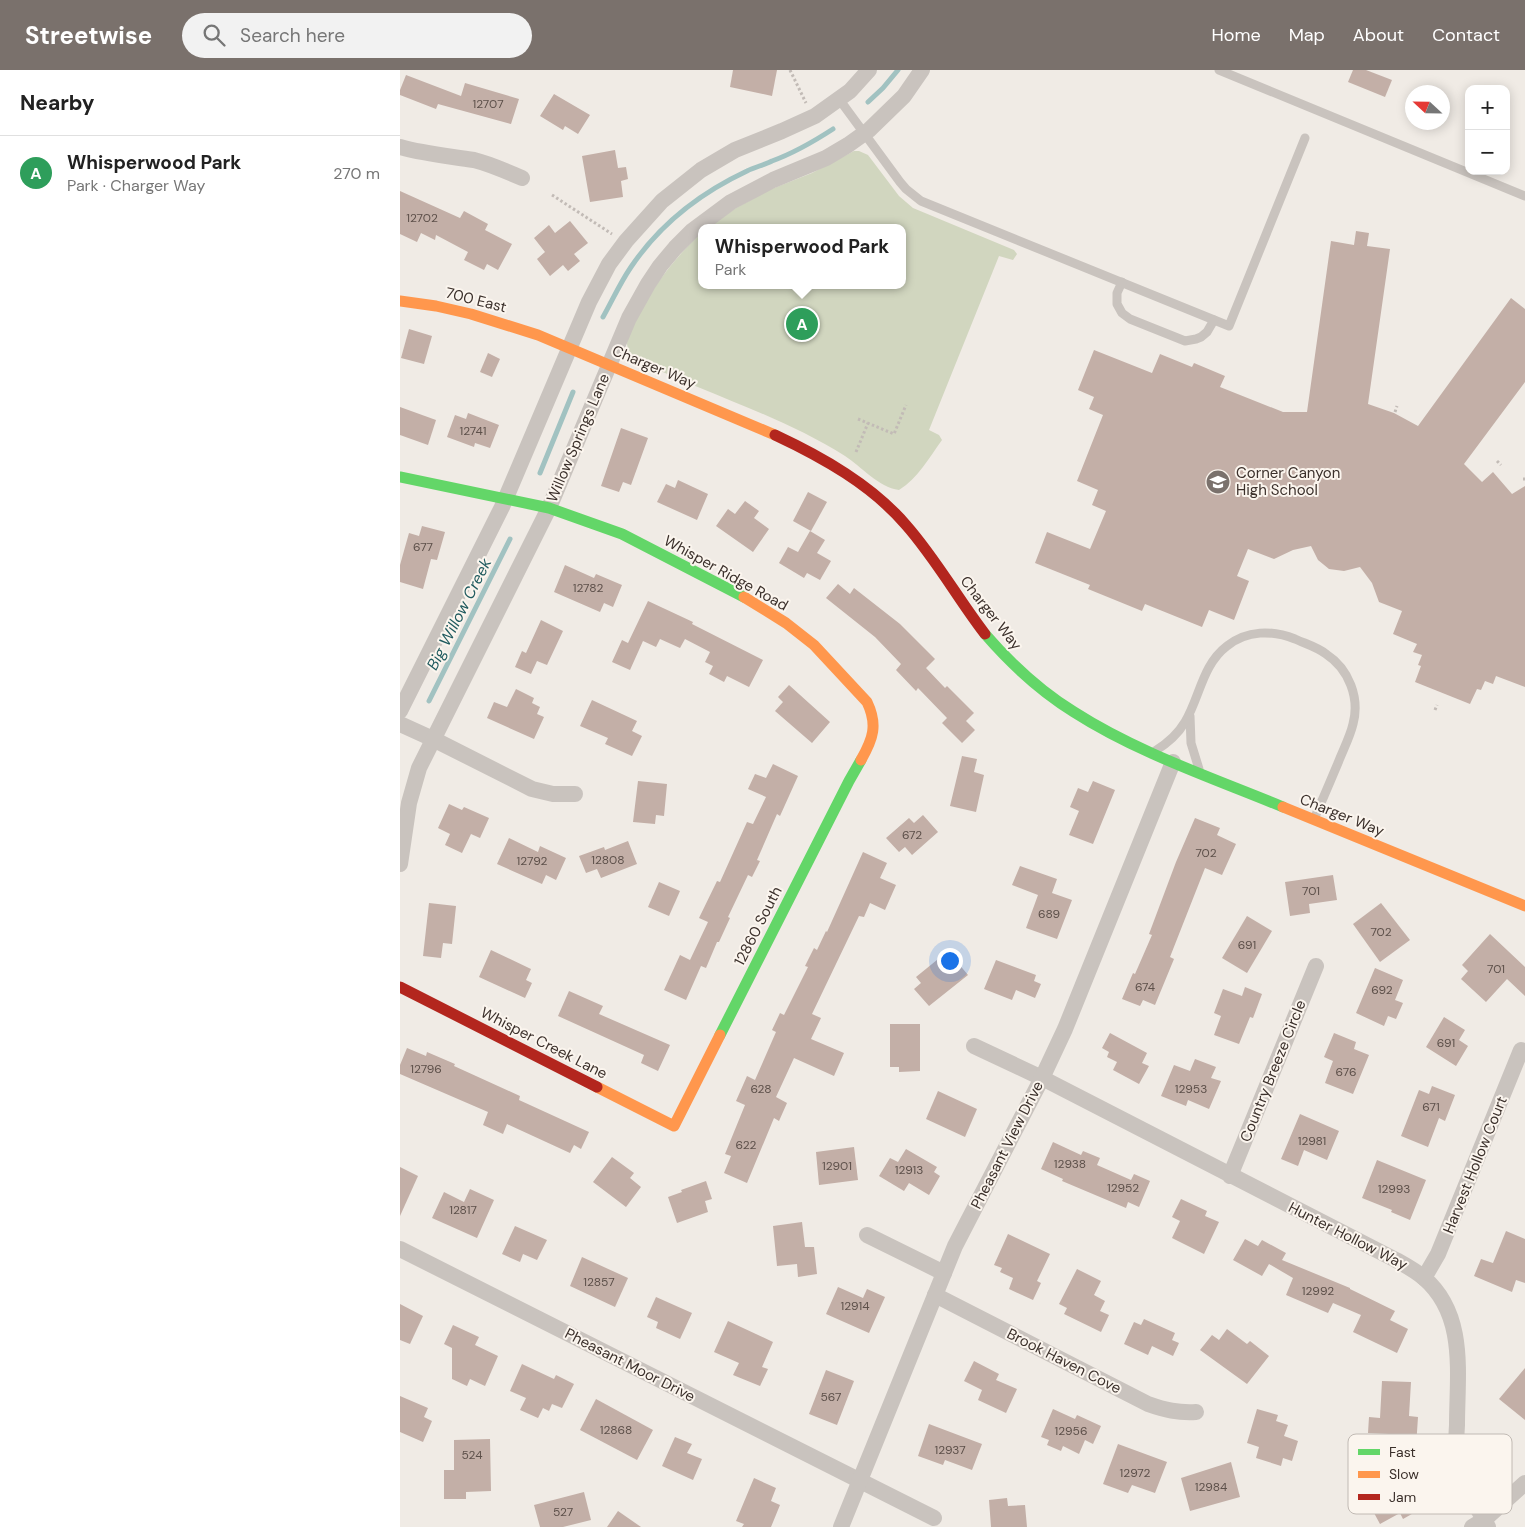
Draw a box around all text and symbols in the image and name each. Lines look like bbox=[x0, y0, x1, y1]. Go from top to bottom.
search box bbox=[182, 13, 532, 58]
text: Streetwise bbox=[25, 20, 152, 51]
icon: search bbox=[200, 21, 228, 49]
text: Search here bbox=[240, 23, 345, 48]
text: Home bbox=[1211, 23, 1261, 47]
text: Map bbox=[1289, 23, 1325, 47]
text: About bbox=[1353, 23, 1404, 47]
text: Contact bbox=[1432, 23, 1500, 47]
north arrow bbox=[1405, 85, 1450, 130]
map controls bbox=[1465, 85, 1510, 175]
button: + bbox=[1465, 85, 1510, 130]
text: Nearby bbox=[20, 89, 94, 117]
house number: 12707 bbox=[472, 96, 504, 112]
button: − bbox=[1465, 130, 1510, 175]
text: Whisperwood Park bbox=[67, 150, 241, 175]
text: A bbox=[30, 163, 42, 184]
text: 270 m bbox=[333, 163, 380, 184]
text: Park · Charger Way bbox=[67, 175, 205, 196]
house number: 12702 bbox=[406, 210, 438, 226]
popup bbox=[698, 224, 906, 289]
text: Whisperwood Park bbox=[715, 234, 889, 259]
text: Park bbox=[715, 259, 746, 280]
street label: 700 East bbox=[443, 283, 509, 317]
pin: A bbox=[786, 305, 818, 343]
street label: Charger Way bbox=[609, 340, 700, 394]
street label: Willow Springs Lane bbox=[542, 371, 614, 505]
house number: 12741 bbox=[459, 423, 487, 439]
place label: Corner Canyon High School bbox=[1236, 463, 1340, 500]
school or university icon: Corner Canyon High School bbox=[1205, 469, 1231, 495]
street label: Whisper Ridge Road bbox=[660, 531, 792, 615]
house number: 677 bbox=[413, 539, 433, 555]
water label: Big Willow Creek bbox=[422, 554, 497, 674]
street label: Charger Way bbox=[956, 572, 1027, 655]
house number: 12782 bbox=[573, 580, 603, 596]
street label: Charger Way bbox=[1297, 789, 1388, 841]
house number: 672 bbox=[902, 827, 922, 843]
house number: 702 bbox=[1195, 845, 1217, 861]
house number: 12808 bbox=[591, 852, 625, 868]
house number: 12792 bbox=[517, 853, 547, 869]
street label: 12860 South bbox=[729, 883, 787, 969]
house number: 701 bbox=[1302, 883, 1320, 899]
house number: 689 bbox=[1038, 906, 1060, 922]
house number: 702 bbox=[1370, 924, 1392, 940]
house number: 691 bbox=[1238, 937, 1256, 953]
your location bbox=[937, 948, 963, 974]
house number: 701 bbox=[1487, 961, 1505, 977]
house number: 674 bbox=[1135, 979, 1155, 995]
house number: 692 bbox=[1371, 982, 1393, 998]
street label: Country Breeze Circle bbox=[1235, 997, 1311, 1145]
street label: Whisper Creek Lane bbox=[477, 1002, 611, 1084]
house number: 691 bbox=[1437, 1035, 1455, 1051]
house number: 12796 bbox=[410, 1061, 442, 1077]
house number: 676 bbox=[1336, 1064, 1356, 1080]
street label: Pheasant View Drive bbox=[966, 1078, 1048, 1212]
house number: 628 bbox=[750, 1081, 772, 1097]
house number: 12953 bbox=[1175, 1081, 1207, 1097]
street label: Harvest Hollow Court bbox=[1438, 1093, 1512, 1237]
house number: 671 bbox=[1422, 1099, 1440, 1115]
house number: 12981 bbox=[1298, 1133, 1326, 1149]
house number: 622 bbox=[735, 1137, 757, 1153]
house number: 12938 bbox=[1054, 1156, 1086, 1172]
house number: 12901 bbox=[822, 1158, 852, 1174]
house number: 12913 bbox=[895, 1162, 923, 1178]
house number: 12952 bbox=[1107, 1180, 1139, 1196]
house number: 12993 bbox=[1378, 1181, 1410, 1197]
street label: Hunter Hollow Way bbox=[1285, 1197, 1412, 1275]
house number: 12817 bbox=[449, 1202, 477, 1218]
house number: 12857 bbox=[583, 1274, 615, 1290]
house number: 12992 bbox=[1302, 1283, 1334, 1299]
house number: 12914 bbox=[841, 1298, 869, 1314]
street label: Pheasant Moor Drive bbox=[561, 1323, 699, 1407]
street label: Brook Haven Cove bbox=[1003, 1324, 1125, 1398]
house number: 567 bbox=[821, 1389, 841, 1405]
house number: 12868 bbox=[600, 1422, 632, 1438]
house number: 12956 bbox=[1055, 1423, 1087, 1439]
legend bbox=[1348, 1434, 1512, 1514]
house number: 12937 bbox=[934, 1442, 966, 1458]
text: Fast bbox=[1389, 1443, 1416, 1461]
house number: 524 bbox=[461, 1447, 483, 1463]
house number: 12972 bbox=[1120, 1465, 1150, 1481]
text: Slow bbox=[1389, 1465, 1419, 1483]
house number: 12984 bbox=[1195, 1479, 1227, 1495]
text: Jam bbox=[1389, 1488, 1416, 1506]
house number: 527 bbox=[553, 1504, 573, 1520]

